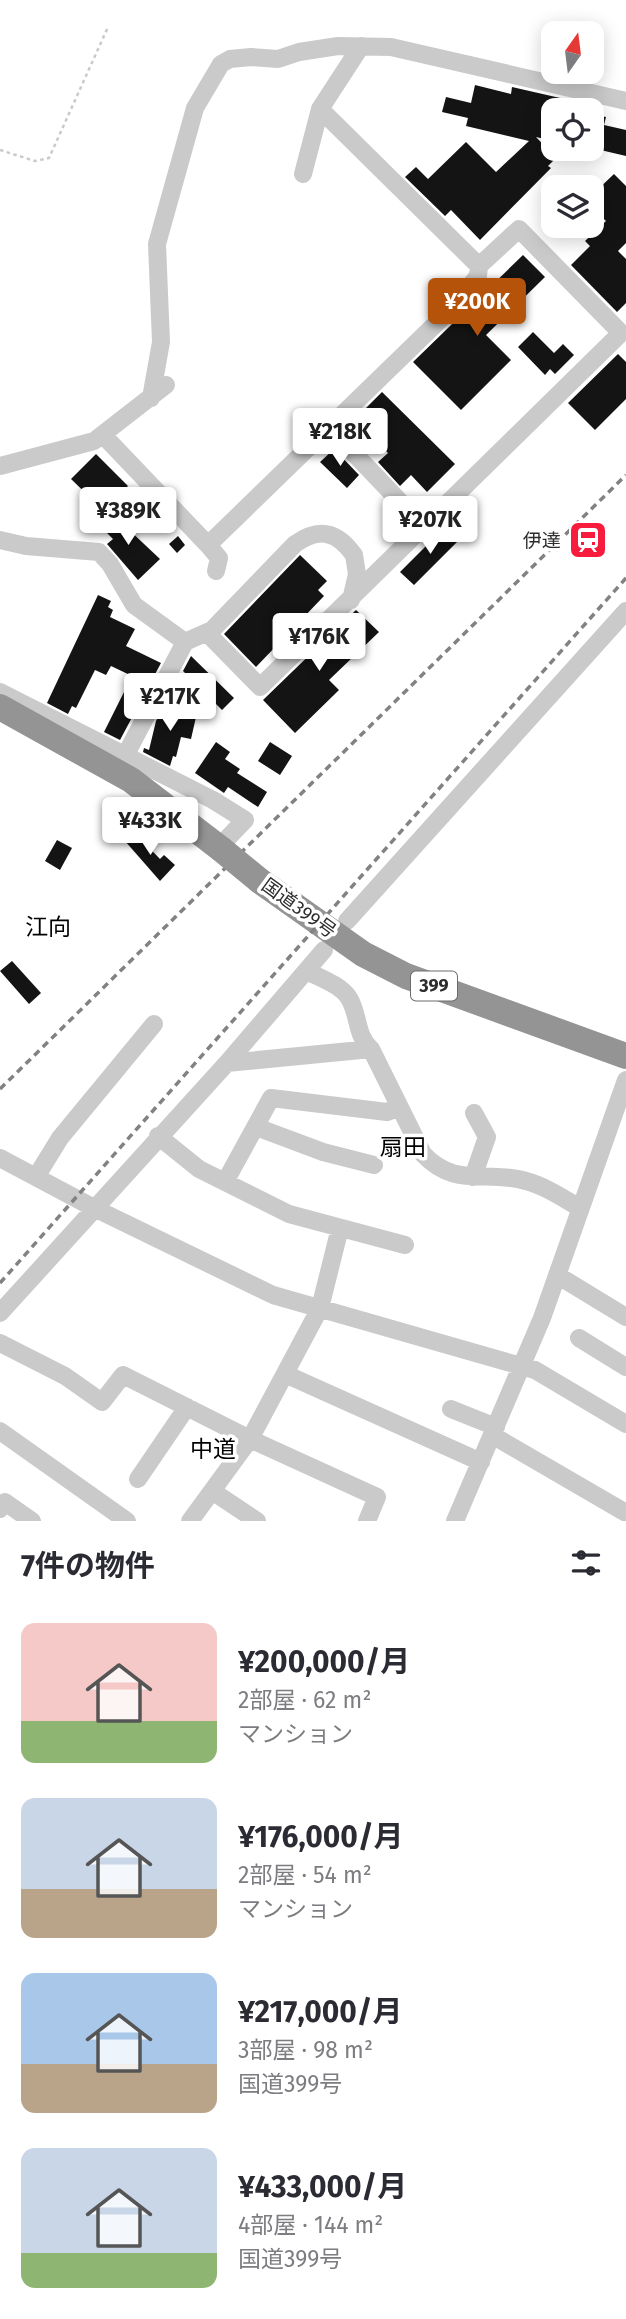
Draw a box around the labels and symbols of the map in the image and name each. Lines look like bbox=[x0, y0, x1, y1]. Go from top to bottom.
north arrow bbox=[541, 21, 604, 84]
pin: ¥200K bbox=[428, 278, 526, 338]
pin: ¥218K bbox=[291, 408, 389, 468]
pin: ¥389K bbox=[79, 488, 177, 547]
pin: ¥207K bbox=[381, 496, 479, 556]
station icon: 伊達 bbox=[567, 519, 609, 561]
place label: 伊達 bbox=[523, 529, 561, 552]
pin: ¥176K bbox=[270, 614, 368, 673]
pin: ¥217K bbox=[121, 674, 219, 733]
pin: ¥433K bbox=[101, 798, 199, 857]
street label: 国道399号 bbox=[257, 873, 341, 943]
district label: 江向 bbox=[25, 913, 71, 941]
road number: 399 bbox=[411, 972, 457, 1001]
district label: 扇田 bbox=[380, 1133, 426, 1161]
district label: 中道 bbox=[190, 1435, 236, 1463]

